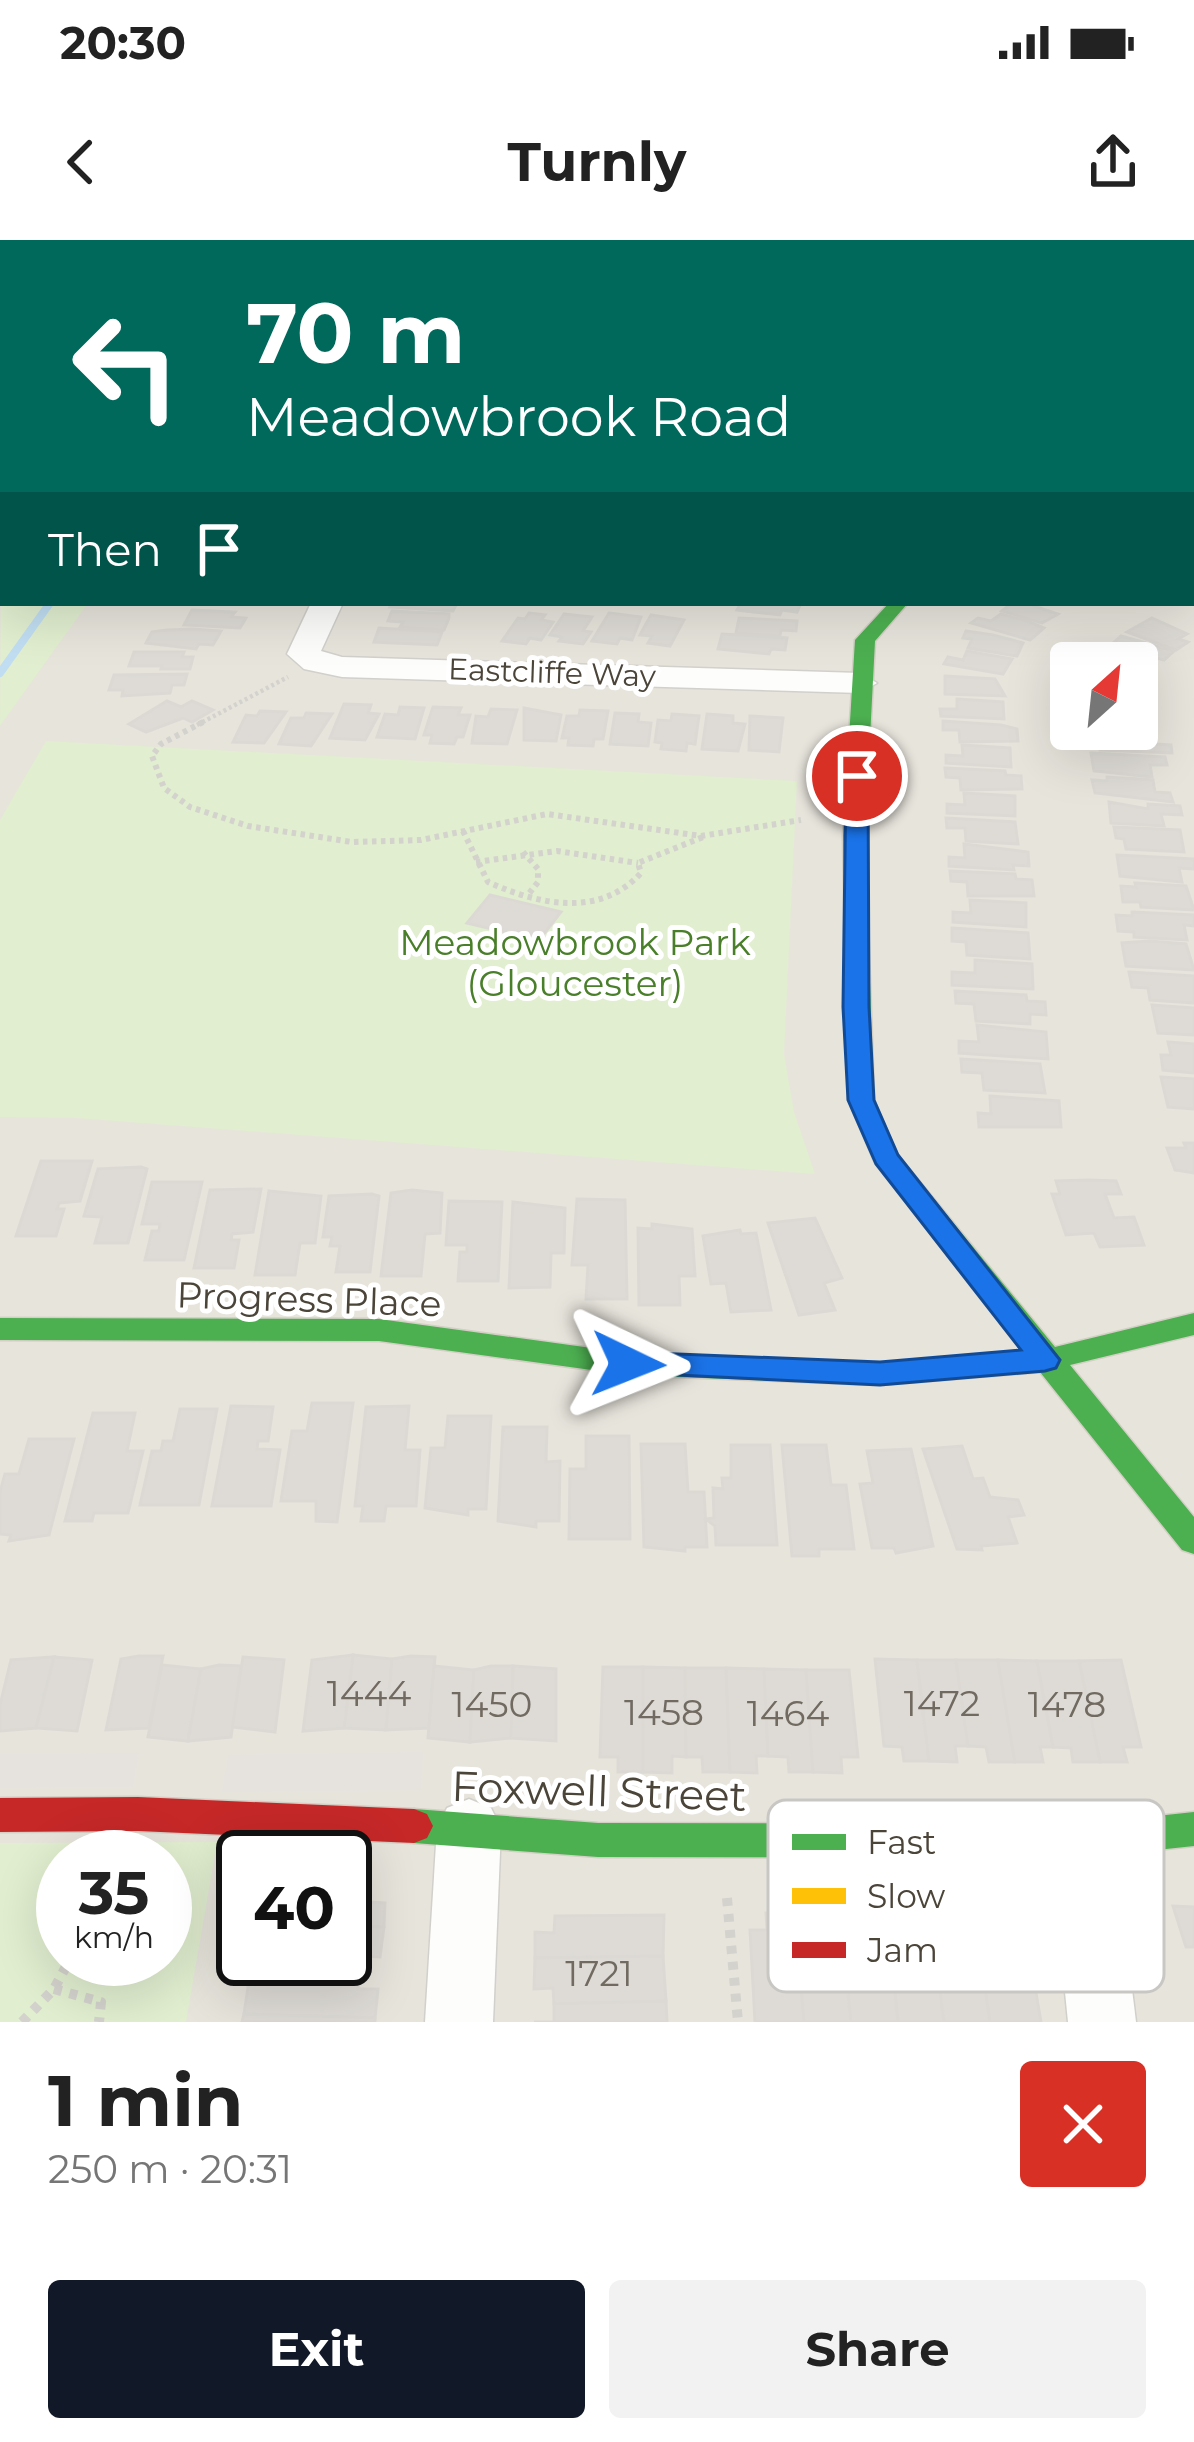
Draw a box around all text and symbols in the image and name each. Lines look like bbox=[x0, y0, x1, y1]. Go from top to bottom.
text: 20:30 bbox=[60, 15, 186, 70]
icon: back bbox=[48, 129, 114, 195]
text: Turnly bbox=[508, 129, 686, 195]
icon: share bbox=[1080, 129, 1146, 195]
text: 70 m bbox=[246, 282, 465, 384]
icon: left bbox=[48, 288, 204, 444]
text: Meadowbrook Road bbox=[246, 384, 791, 450]
icon: arrive bbox=[186, 516, 252, 582]
text: Then bbox=[48, 522, 162, 577]
north arrow bbox=[1050, 642, 1158, 750]
map controls bbox=[1050, 642, 1158, 750]
street label: Eastcliffe Way bbox=[448, 650, 657, 695]
pin bbox=[806, 725, 908, 827]
icon: arrive bbox=[824, 743, 890, 809]
park label: Meadowbrook Park (Gloucester) bbox=[399, 920, 751, 1005]
street label: Progress Place bbox=[176, 1272, 442, 1326]
position arrow bbox=[565, 1301, 691, 1427]
house number: 1444 bbox=[327, 1671, 411, 1715]
house number: 1472 bbox=[904, 1681, 980, 1725]
house number: 1450 bbox=[452, 1682, 532, 1726]
house number: 1478 bbox=[1028, 1682, 1106, 1726]
house number: 1458 bbox=[624, 1690, 704, 1734]
house number: 1464 bbox=[747, 1691, 829, 1735]
street label: Foxwell Street bbox=[451, 1760, 747, 1822]
legend bbox=[768, 1800, 1164, 1992]
text: Fast bbox=[867, 1822, 936, 1862]
speed limit sign: 40 bbox=[216, 1830, 372, 1986]
text: 35 bbox=[79, 1856, 149, 1929]
text: Slow bbox=[867, 1876, 945, 1916]
text: km/h bbox=[74, 1919, 154, 1956]
text: Jam bbox=[866, 1930, 938, 1970]
house number: 1721 bbox=[565, 1951, 633, 1995]
text: 1 min bbox=[48, 2056, 244, 2144]
button: close bbox=[1020, 2061, 1146, 2187]
text: 250 m · 20:31 bbox=[48, 2145, 292, 2193]
button: Exit bbox=[48, 2280, 585, 2418]
button: Share bbox=[609, 2280, 1146, 2418]

